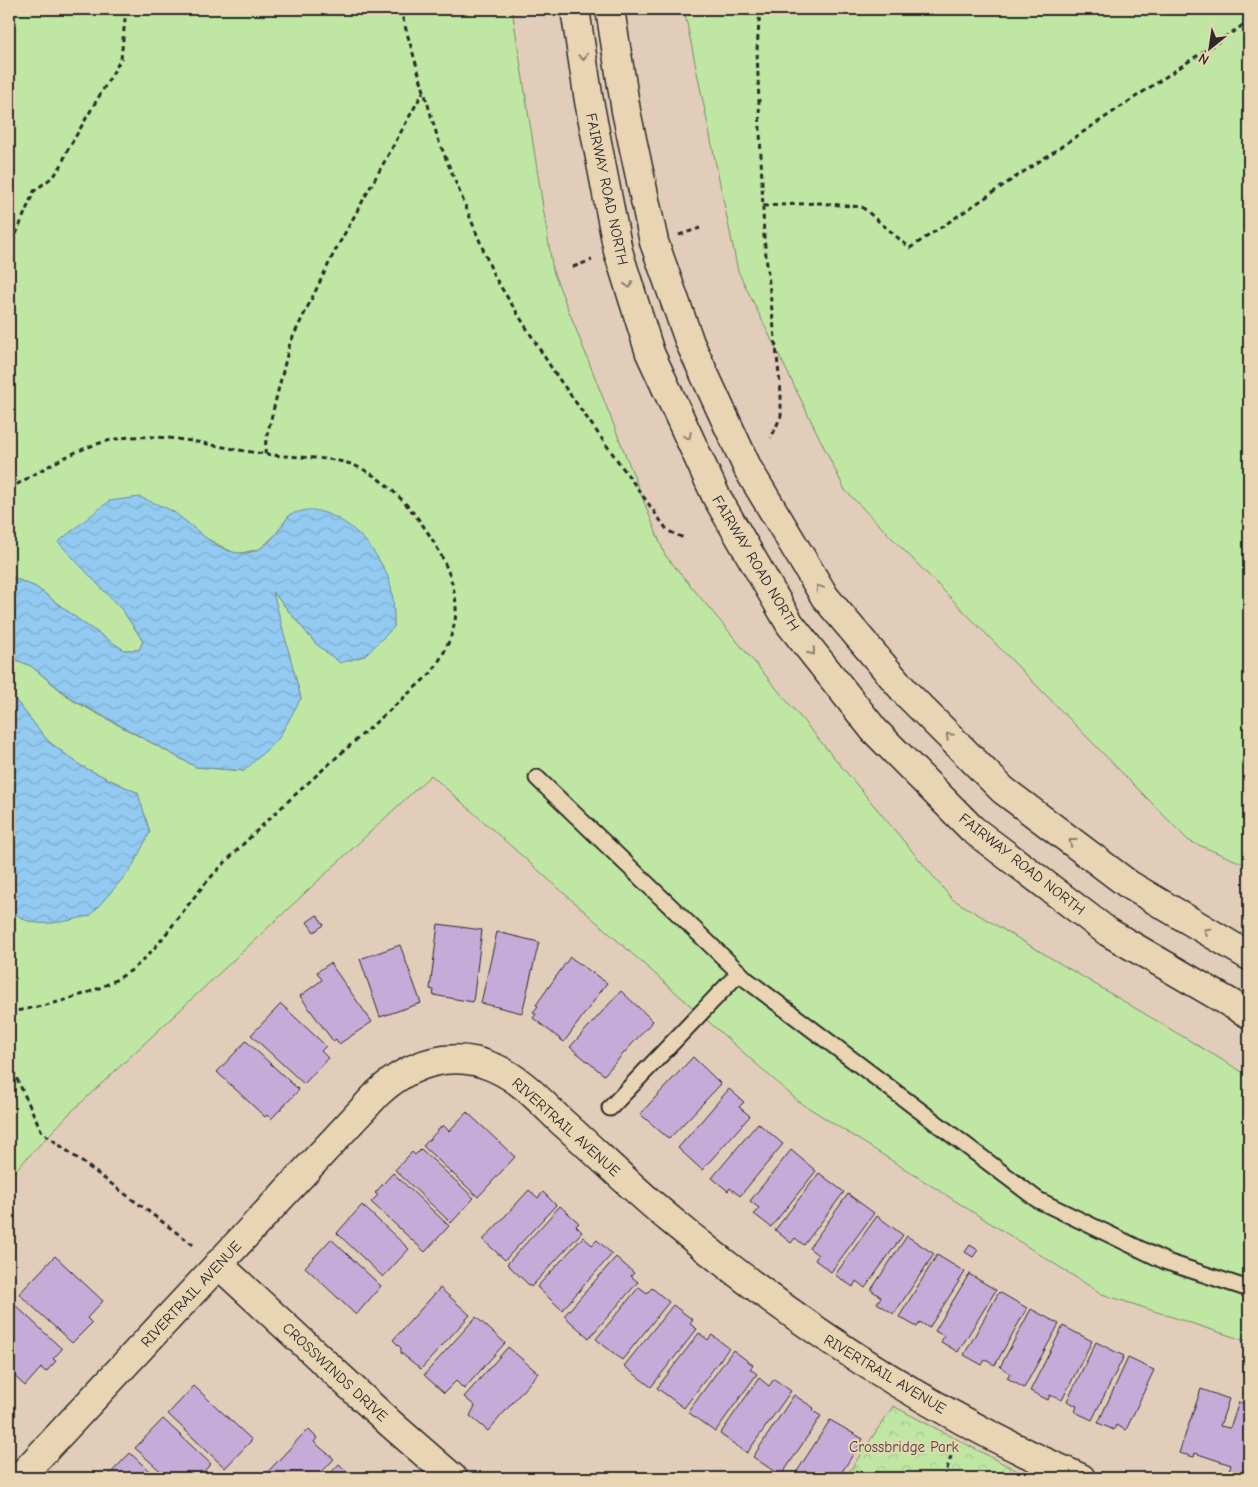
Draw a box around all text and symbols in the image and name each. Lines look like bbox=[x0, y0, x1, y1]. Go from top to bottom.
north arrow bbox=[1186, 22, 1236, 72]
text: N bbox=[1196, 49, 1212, 68]
one-way arrow bbox=[577, 53, 587, 61]
street label: FAIRWAY ROAD NORTH bbox=[582, 111, 632, 267]
one-way arrow bbox=[623, 280, 633, 288]
one-way arrow bbox=[682, 430, 692, 439]
street label: FAIRWAY ROAD NORTH bbox=[708, 492, 804, 634]
one-way arrow bbox=[816, 584, 826, 593]
one-way arrow bbox=[807, 646, 815, 655]
one-way arrow bbox=[946, 733, 955, 742]
street label: FAIRWAY ROAD NORTH bbox=[955, 809, 1089, 919]
one-way arrow bbox=[1068, 839, 1078, 848]
one-way arrow bbox=[1204, 928, 1213, 938]
street label: RIVERTRAIL AVENUE bbox=[508, 1074, 624, 1180]
street label: RIVERTRAIL AVENUE bbox=[137, 1237, 245, 1351]
street label: CROSSWINDS DRIVE bbox=[279, 1319, 391, 1425]
street label: RIVERTRAIL AVENUE bbox=[821, 1330, 949, 1418]
park label: Crossbridge Park bbox=[849, 1438, 960, 1456]

